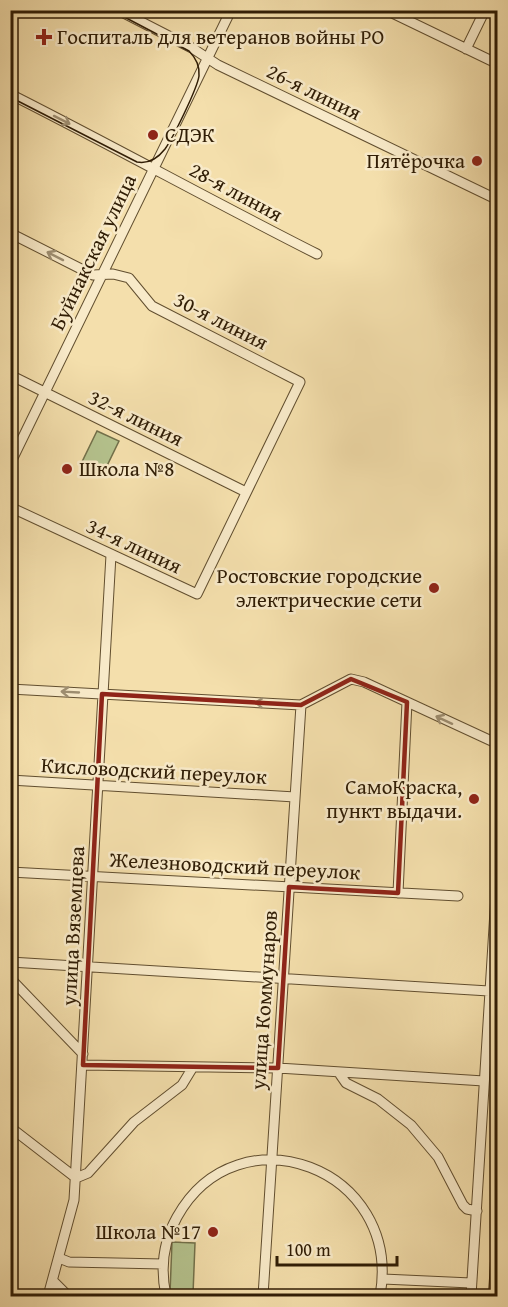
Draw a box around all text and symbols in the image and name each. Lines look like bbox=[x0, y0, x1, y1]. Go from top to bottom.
place label: Госпиталь для ветеранов войны РО bbox=[57, 21, 384, 52]
marker: Госпиталь для ветеранов войны РО bbox=[35, 28, 53, 46]
street label: 26-я линия bbox=[262, 55, 367, 128]
one-way arrow bbox=[53, 115, 71, 127]
place label: СДЭК bbox=[165, 119, 215, 150]
marker: СДЭК bbox=[146, 128, 160, 142]
place label: Пятёрочка bbox=[367, 145, 465, 176]
street label: 28-я линия bbox=[184, 154, 289, 229]
marker: Пятёрочка bbox=[470, 154, 484, 168]
street label: Буйнакская улица bbox=[41, 168, 144, 335]
one-way arrow bbox=[46, 249, 64, 261]
street label: 30-я линия bbox=[169, 284, 274, 358]
street label: 32-я линия bbox=[84, 381, 189, 454]
place label: Школа №8 bbox=[79, 453, 174, 484]
marker: Школа №8 bbox=[60, 462, 74, 476]
street label: 34-я линия bbox=[81, 510, 187, 581]
place label: Ростовские городские электрические сети bbox=[217, 560, 422, 615]
marker: Ростовские городские электрические сети bbox=[427, 581, 441, 595]
one-way arrow bbox=[60, 687, 80, 698]
one-way arrow bbox=[255, 698, 275, 709]
one-way arrow bbox=[436, 713, 454, 725]
street label: Кисловодский переулок bbox=[40, 749, 268, 792]
place label: СамоКраска, пункт выдачи. bbox=[326, 771, 462, 826]
marker: СамоКраска, пункт выдачи. bbox=[467, 792, 481, 806]
street label: Железноводский переулок bbox=[108, 843, 361, 888]
street label: улица Вяземцева bbox=[53, 845, 92, 1008]
street label: улица Коммунаров bbox=[242, 909, 285, 1092]
place label: Школа №17 bbox=[95, 1216, 201, 1247]
marker: Школа №17 bbox=[206, 1225, 220, 1239]
scale bar bbox=[277, 1229, 397, 1267]
text: 100 m bbox=[286, 1236, 331, 1263]

